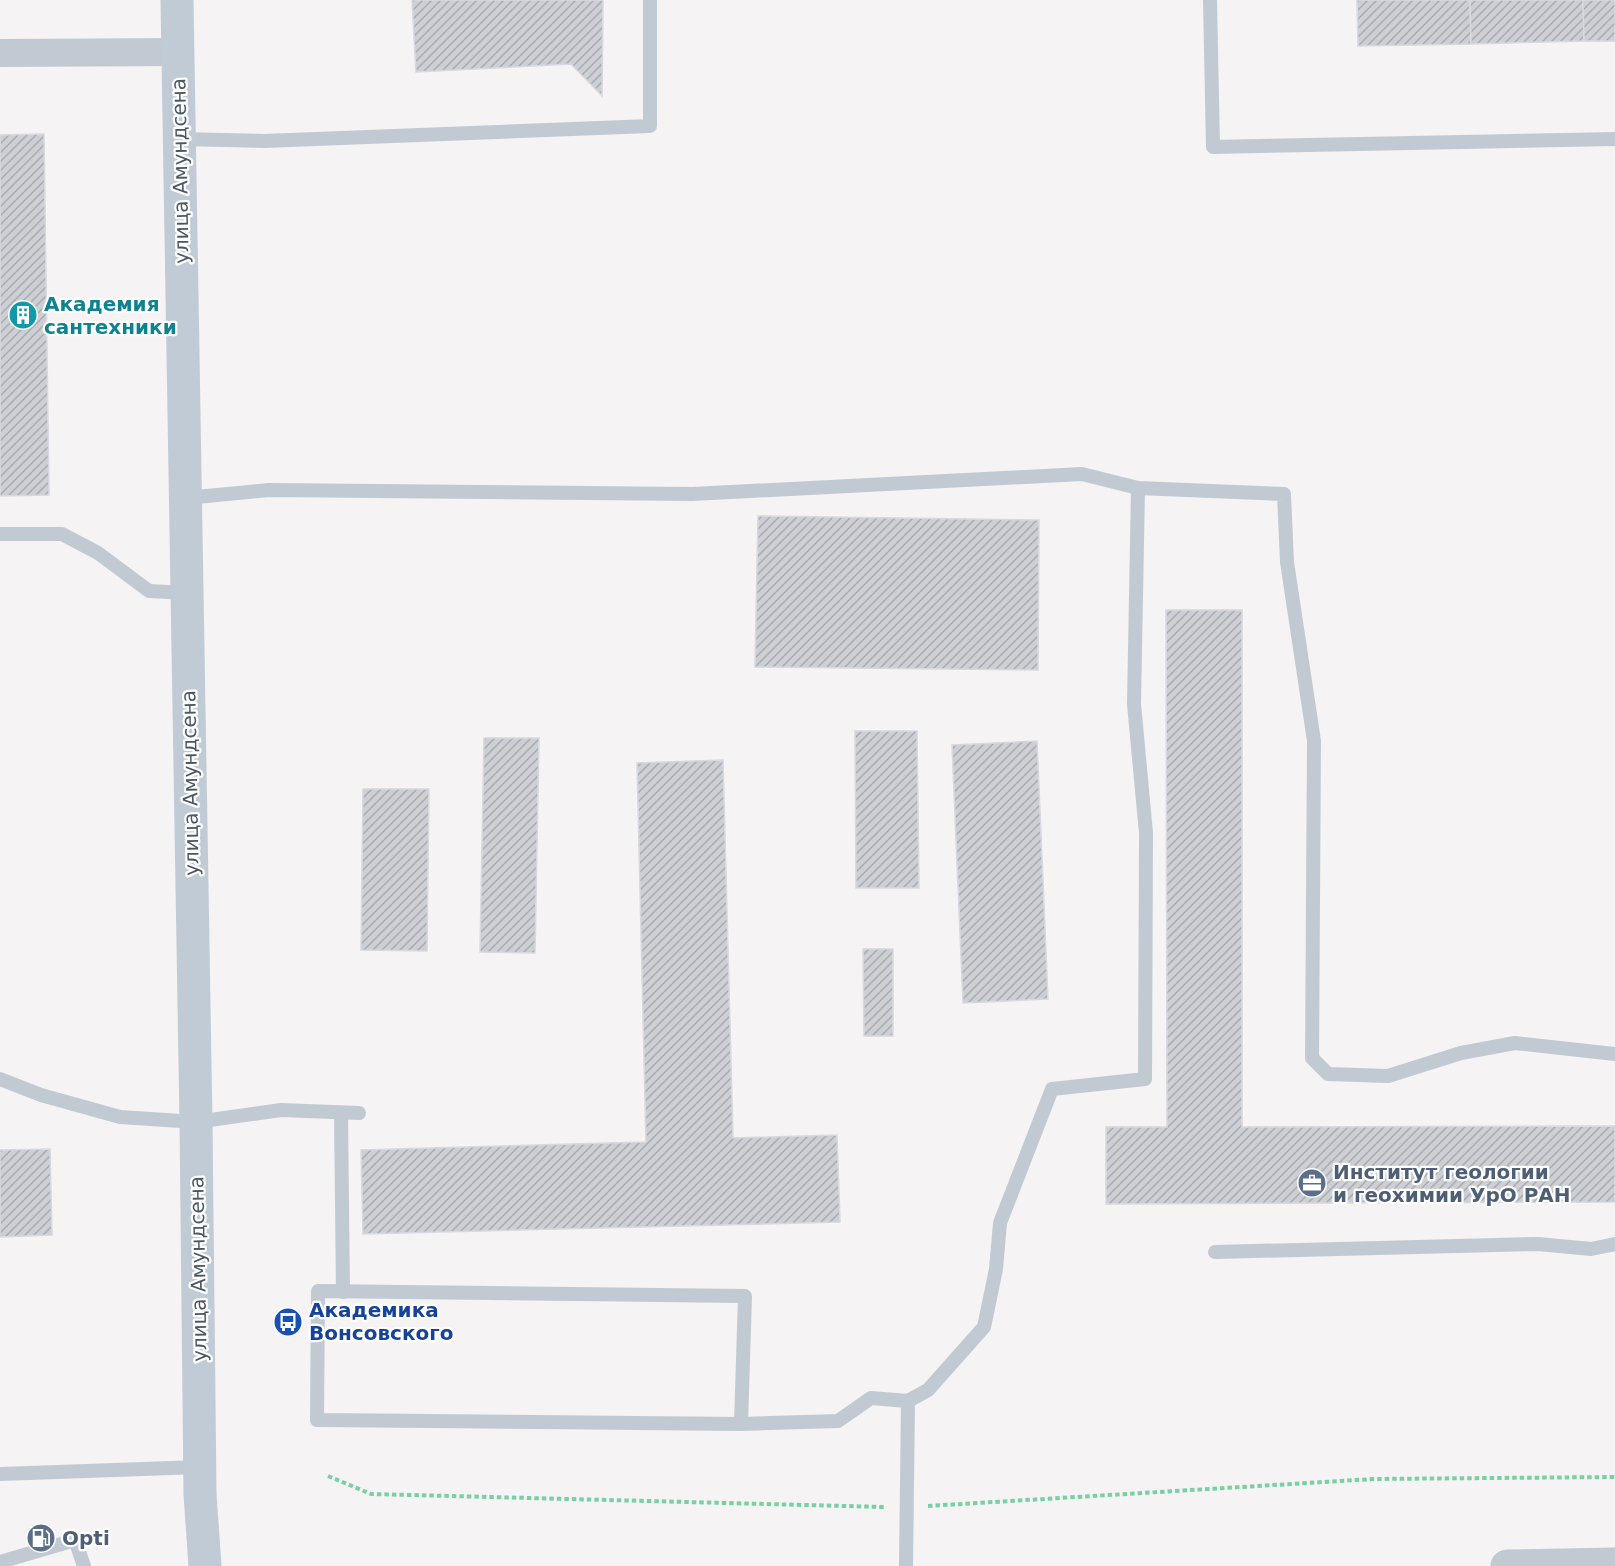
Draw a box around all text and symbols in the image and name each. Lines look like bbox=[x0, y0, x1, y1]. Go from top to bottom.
street label: улица Амундсена bbox=[166, 78, 194, 264]
place label: Академия сантехники bbox=[44, 292, 177, 339]
building icon: Академия сантехники bbox=[7, 299, 39, 331]
street label: улица Амундсена bbox=[176, 690, 204, 876]
place label: Институт геологии и геохимии УрО РАН bbox=[1333, 1160, 1571, 1207]
office icon: Институт геологии и геохимии УрО РАН bbox=[1296, 1167, 1328, 1199]
street label: улица Амундсена bbox=[184, 1176, 212, 1362]
place label: Академика Вонсовского bbox=[309, 1298, 453, 1345]
bus stop icon: Академика Вонсовского bbox=[272, 1306, 304, 1338]
fuel station icon: Opti bbox=[25, 1522, 57, 1554]
place label: Opti bbox=[62, 1526, 110, 1550]

